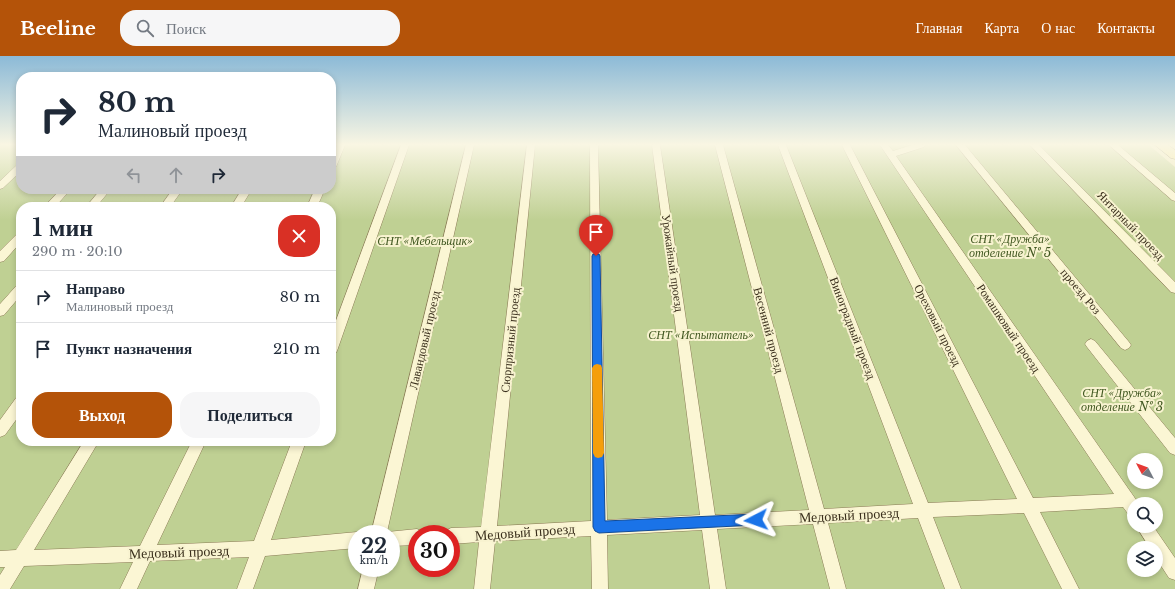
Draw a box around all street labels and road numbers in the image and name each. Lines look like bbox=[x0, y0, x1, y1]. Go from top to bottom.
street label: Янтарный проезд bbox=[1094, 187, 1168, 263]
street label: Урожайный проезд bbox=[659, 213, 687, 313]
street label: проезд Роз bbox=[1058, 265, 1105, 317]
street label: Виноградный проезд bbox=[827, 275, 879, 381]
street label: Ромашковый проезд bbox=[974, 281, 1044, 375]
street label: Ореховый проезд bbox=[911, 282, 965, 368]
street label: Весенний проезд bbox=[750, 285, 788, 375]
street label: Сюрпризный проезд bbox=[497, 287, 523, 393]
street label: Лавандовый проезд bbox=[405, 289, 443, 391]
street label: Медовый проезд bbox=[798, 503, 900, 527]
street label: Медовый проезд bbox=[474, 520, 576, 544]
street label: Медовый проезд bbox=[129, 541, 229, 563]

